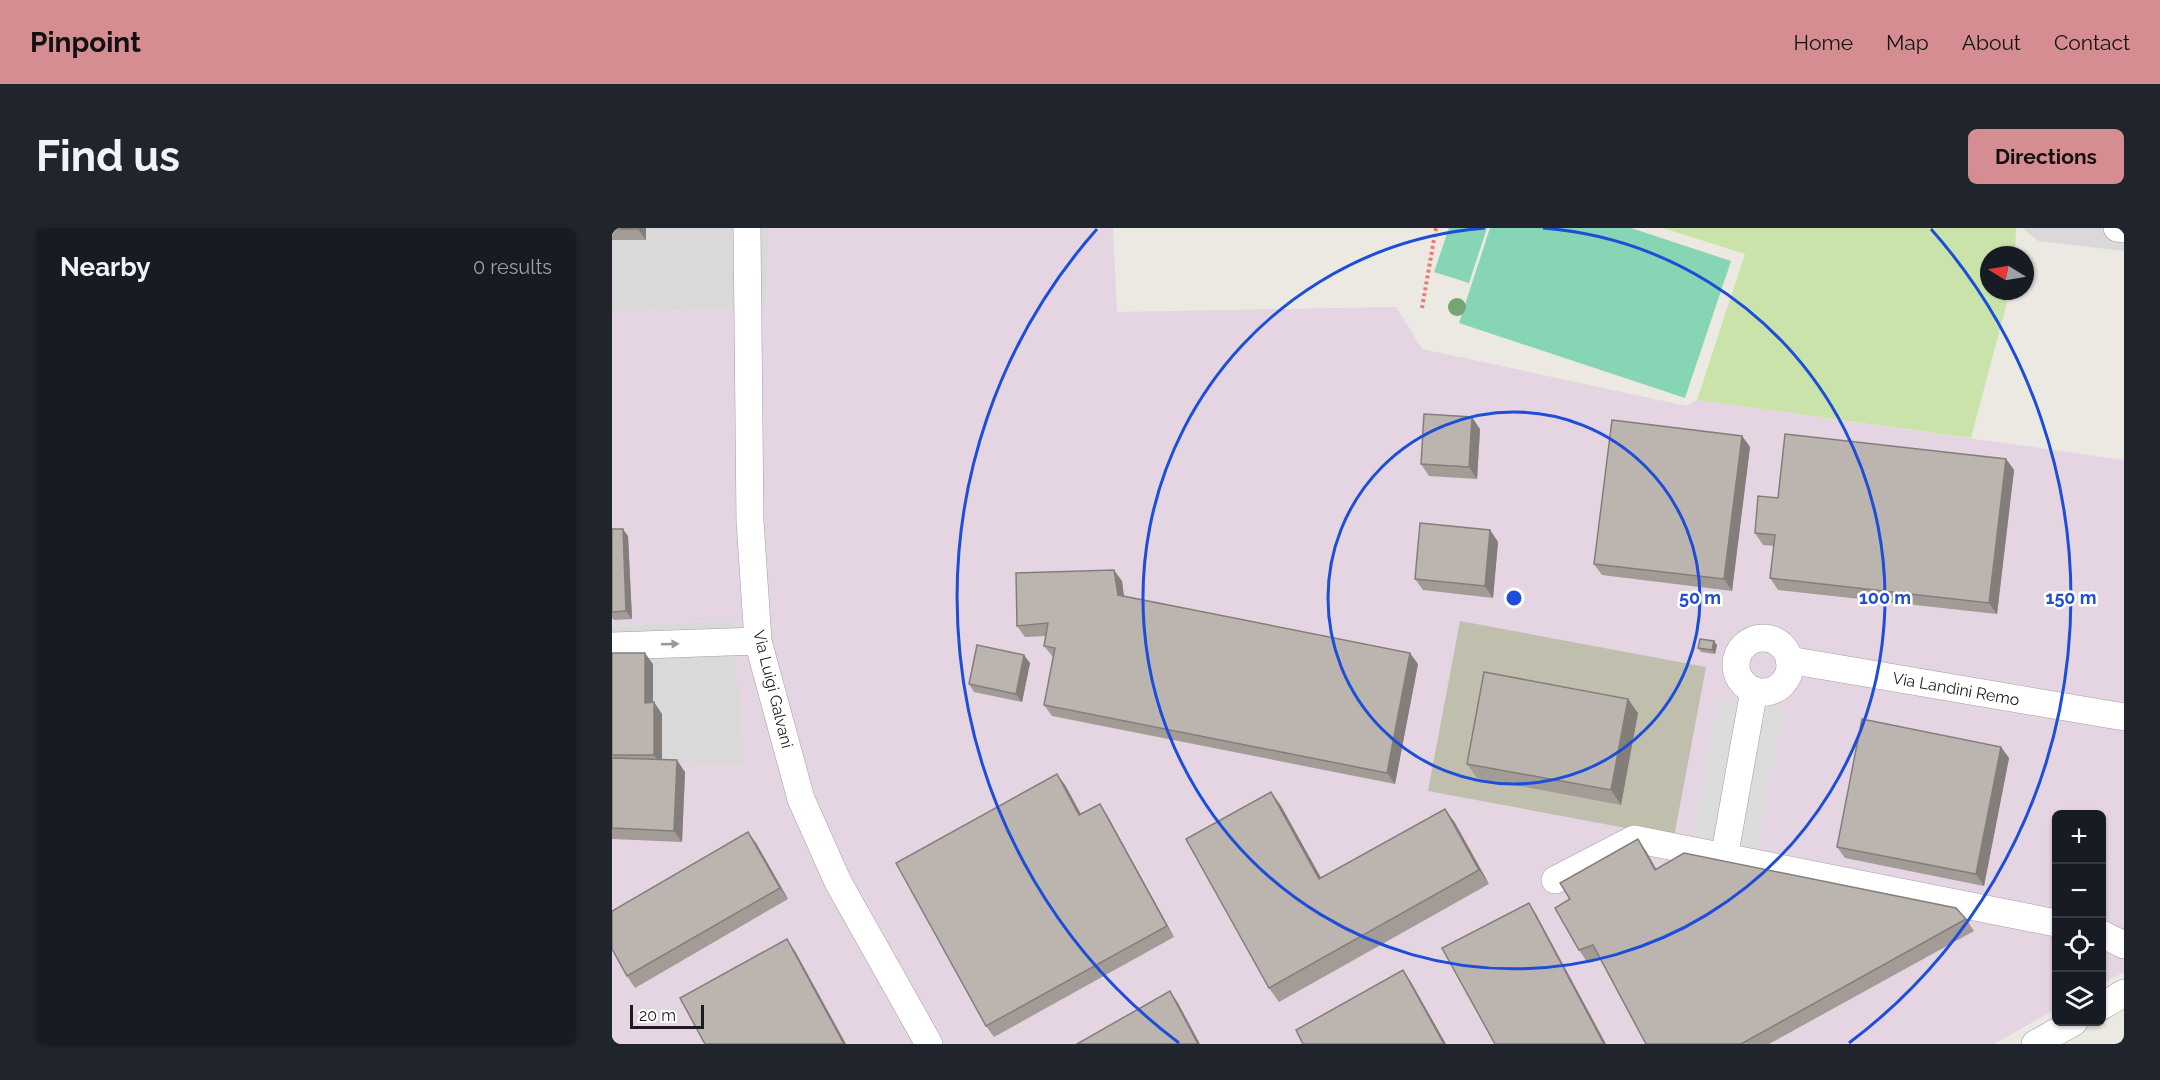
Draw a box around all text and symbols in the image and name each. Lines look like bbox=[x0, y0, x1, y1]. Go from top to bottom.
text: Pinpoint bbox=[30, 26, 141, 59]
text: Home bbox=[1794, 30, 1853, 55]
text: Map bbox=[1886, 30, 1929, 55]
text: About bbox=[1962, 30, 2021, 55]
text: Contact bbox=[2054, 30, 2130, 55]
button: Directions bbox=[1968, 129, 2124, 184]
text: Find us bbox=[36, 132, 180, 181]
north arrow bbox=[1980, 246, 2034, 300]
text: Nearby bbox=[60, 252, 150, 282]
text: 0 results bbox=[473, 255, 552, 279]
text: 50 m bbox=[1679, 587, 1721, 608]
text: 100 m bbox=[1859, 587, 1911, 608]
text: 150 m bbox=[2046, 587, 2097, 608]
centre of rings bbox=[1504, 588, 1524, 608]
street label: Via Luigi Galvani bbox=[749, 628, 797, 750]
one-way arrow bbox=[661, 639, 680, 649]
street label: Via Landini Remo bbox=[1891, 668, 2021, 710]
map controls bbox=[2052, 810, 2106, 1026]
button: + bbox=[2052, 810, 2106, 864]
button: − bbox=[2052, 864, 2106, 918]
button: locate bbox=[2052, 918, 2106, 972]
button: layers bbox=[2052, 972, 2106, 1026]
scale bar bbox=[630, 1002, 704, 1030]
text: 20 m bbox=[639, 1006, 676, 1025]

